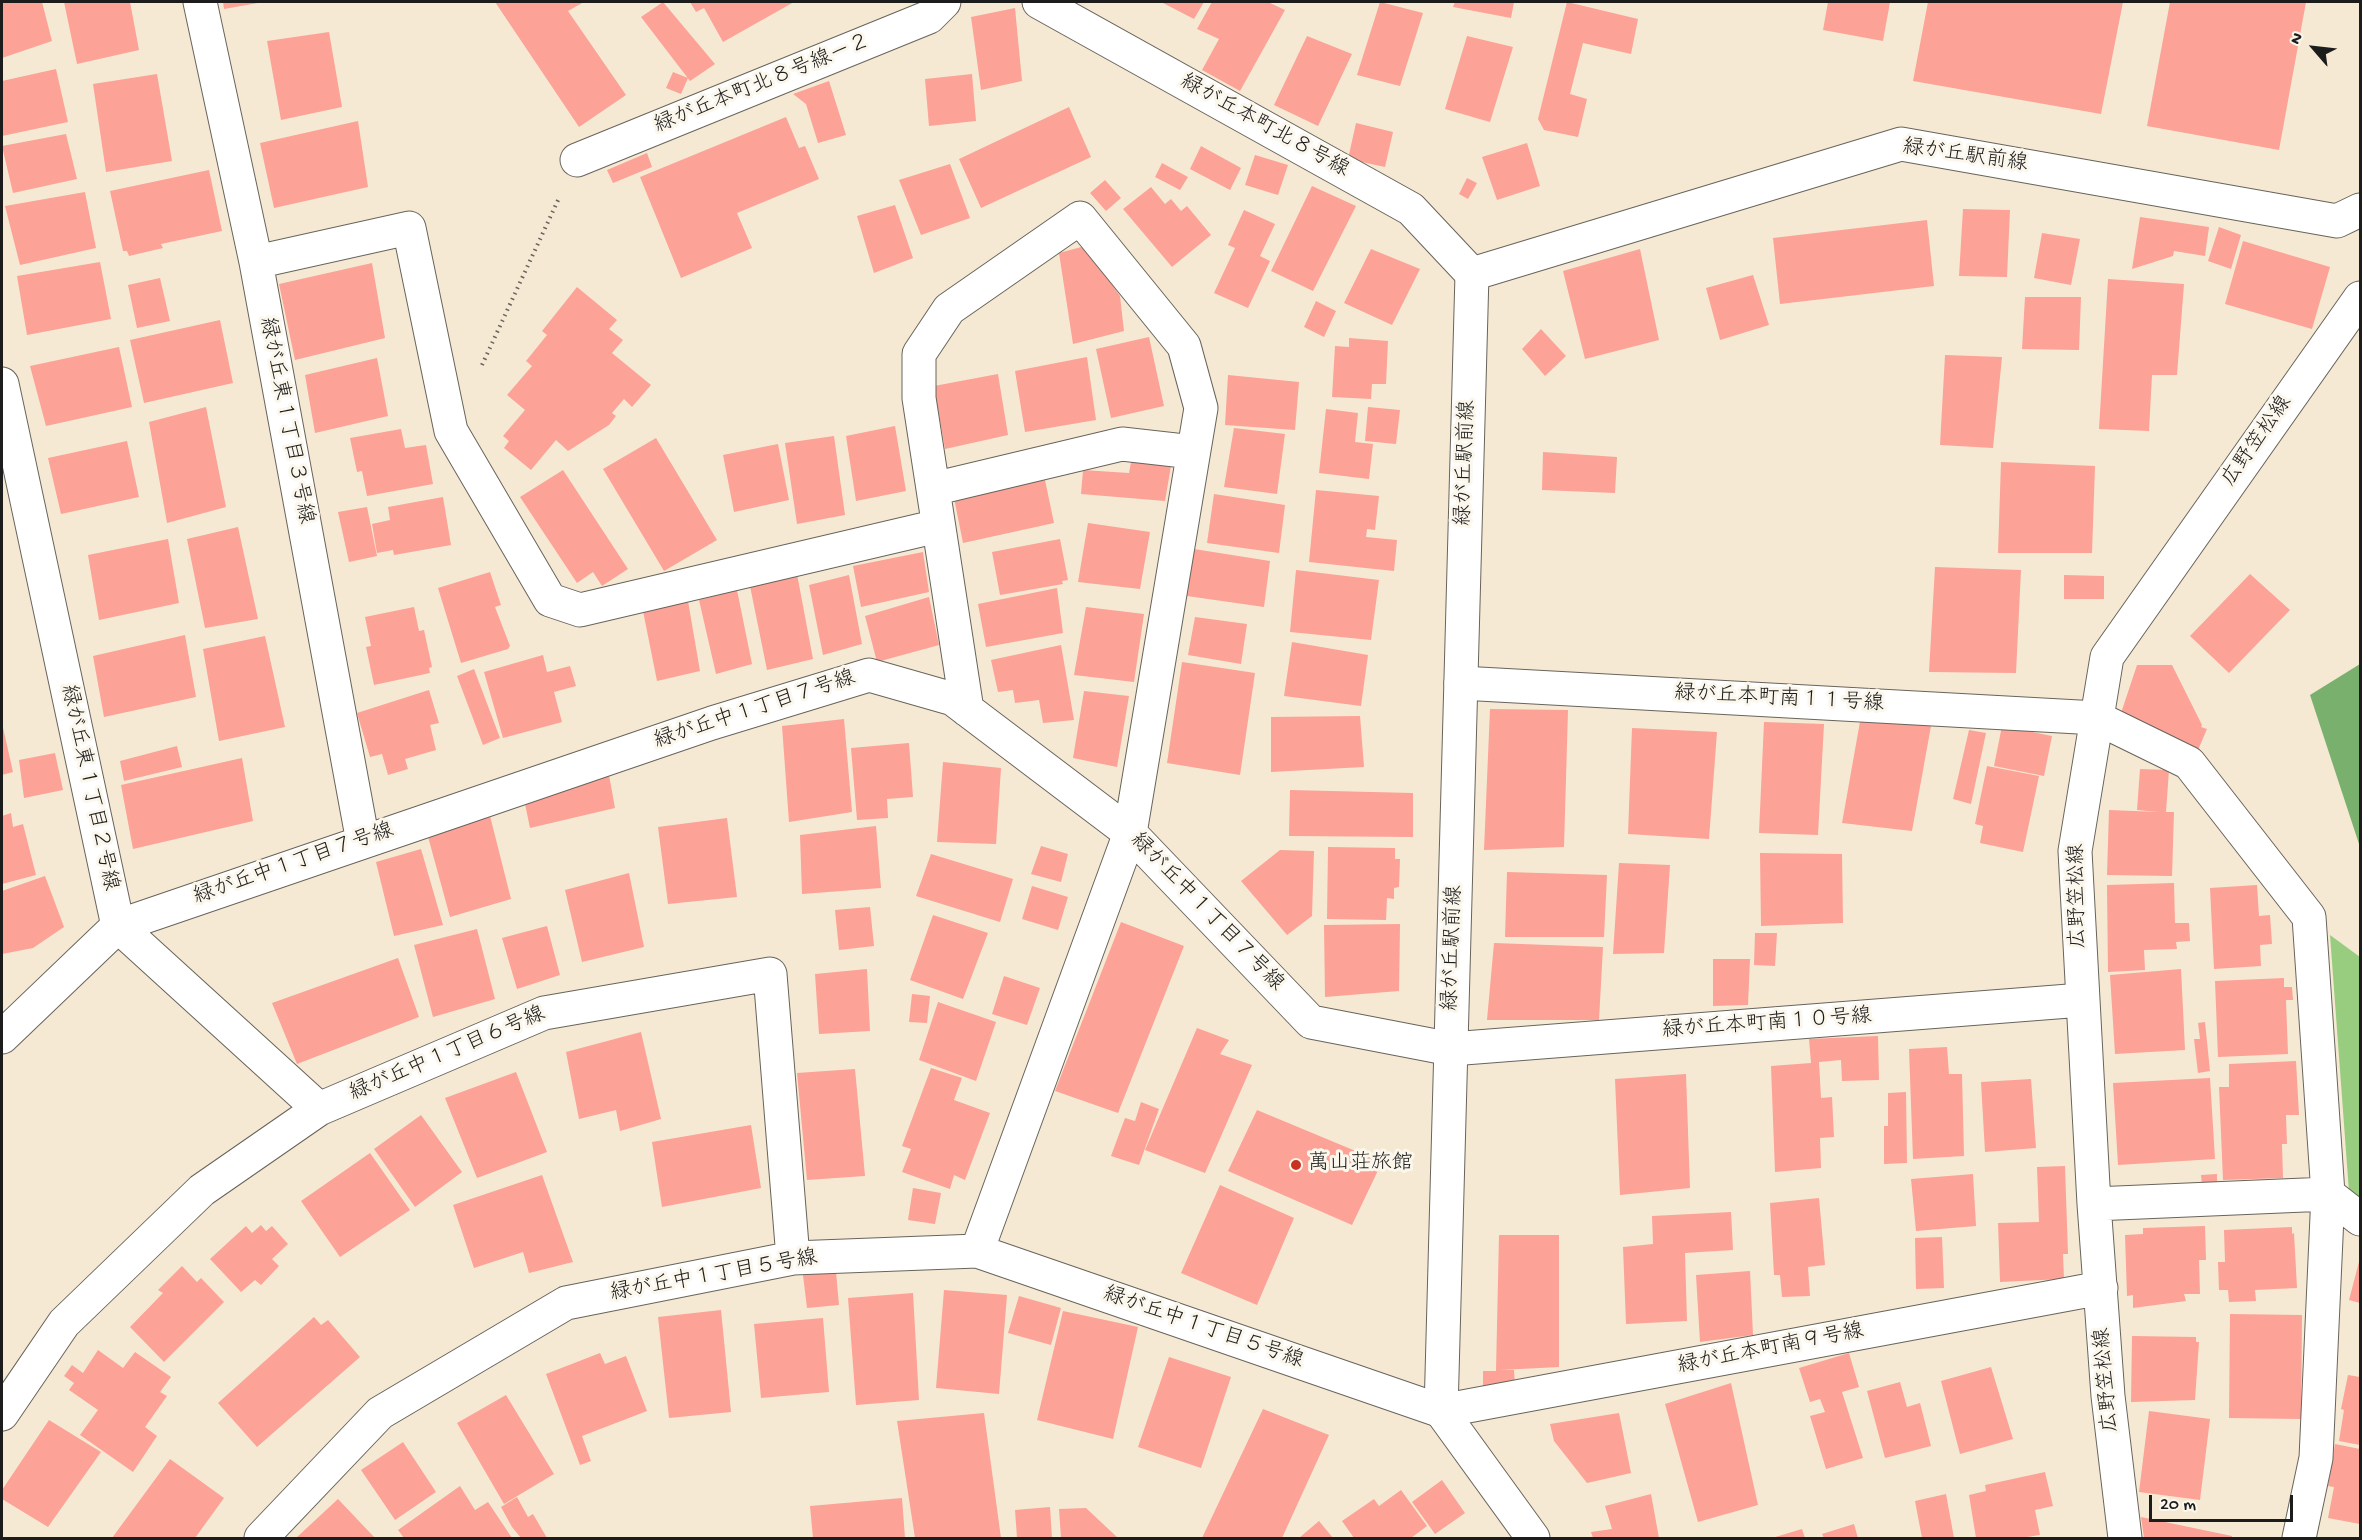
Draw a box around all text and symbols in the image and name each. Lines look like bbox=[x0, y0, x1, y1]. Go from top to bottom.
north arrow bbox=[2284, 18, 2344, 78]
street label: 緑が丘本町北８号線ー２ bbox=[651, 30, 875, 140]
text: N bbox=[2287, 30, 2309, 48]
street label: 緑が丘本町北８号線 bbox=[1175, 70, 1353, 184]
street label: 緑が丘駅前線 bbox=[1901, 136, 2029, 178]
street label: 緑が丘東１丁目３号線 bbox=[253, 316, 317, 526]
street label: 広野笠松線 bbox=[2218, 392, 2298, 492]
street label: 緑が丘駅前線 bbox=[1452, 400, 1482, 526]
street label: 緑が丘中１丁目７号線 bbox=[651, 667, 859, 755]
street label: 緑が丘本町南１１号線 bbox=[1673, 682, 1885, 718]
street label: 緑が丘東１丁目２号線 bbox=[54, 683, 122, 893]
street label: 緑が丘中１丁目７号線 bbox=[191, 819, 397, 911]
street label: 緑が丘中１丁目７号線 bbox=[1124, 829, 1288, 997]
street label: 広野笠松線 bbox=[2065, 843, 2093, 949]
street label: 緑が丘駅前線 bbox=[1439, 885, 1469, 1011]
street label: 緑が丘中１丁目６号線 bbox=[346, 1002, 550, 1108]
street label: 緑が丘本町南１０号線 bbox=[1661, 1005, 1873, 1045]
place label: 萬山荘旅館 bbox=[1308, 1152, 1413, 1178]
marker: 萬山荘旅館 bbox=[1289, 1158, 1303, 1172]
street label: 緑が丘中１丁目５号線 bbox=[608, 1246, 820, 1308]
street label: 緑が丘中１丁目５号線 bbox=[1100, 1283, 1306, 1375]
street label: 緑が丘本町南９号線 bbox=[1676, 1320, 1866, 1380]
street label: 広野笠松線 bbox=[2091, 1327, 2125, 1433]
scale bar bbox=[2152, 1483, 2296, 1521]
text: 20 m bbox=[2160, 1495, 2196, 1516]

